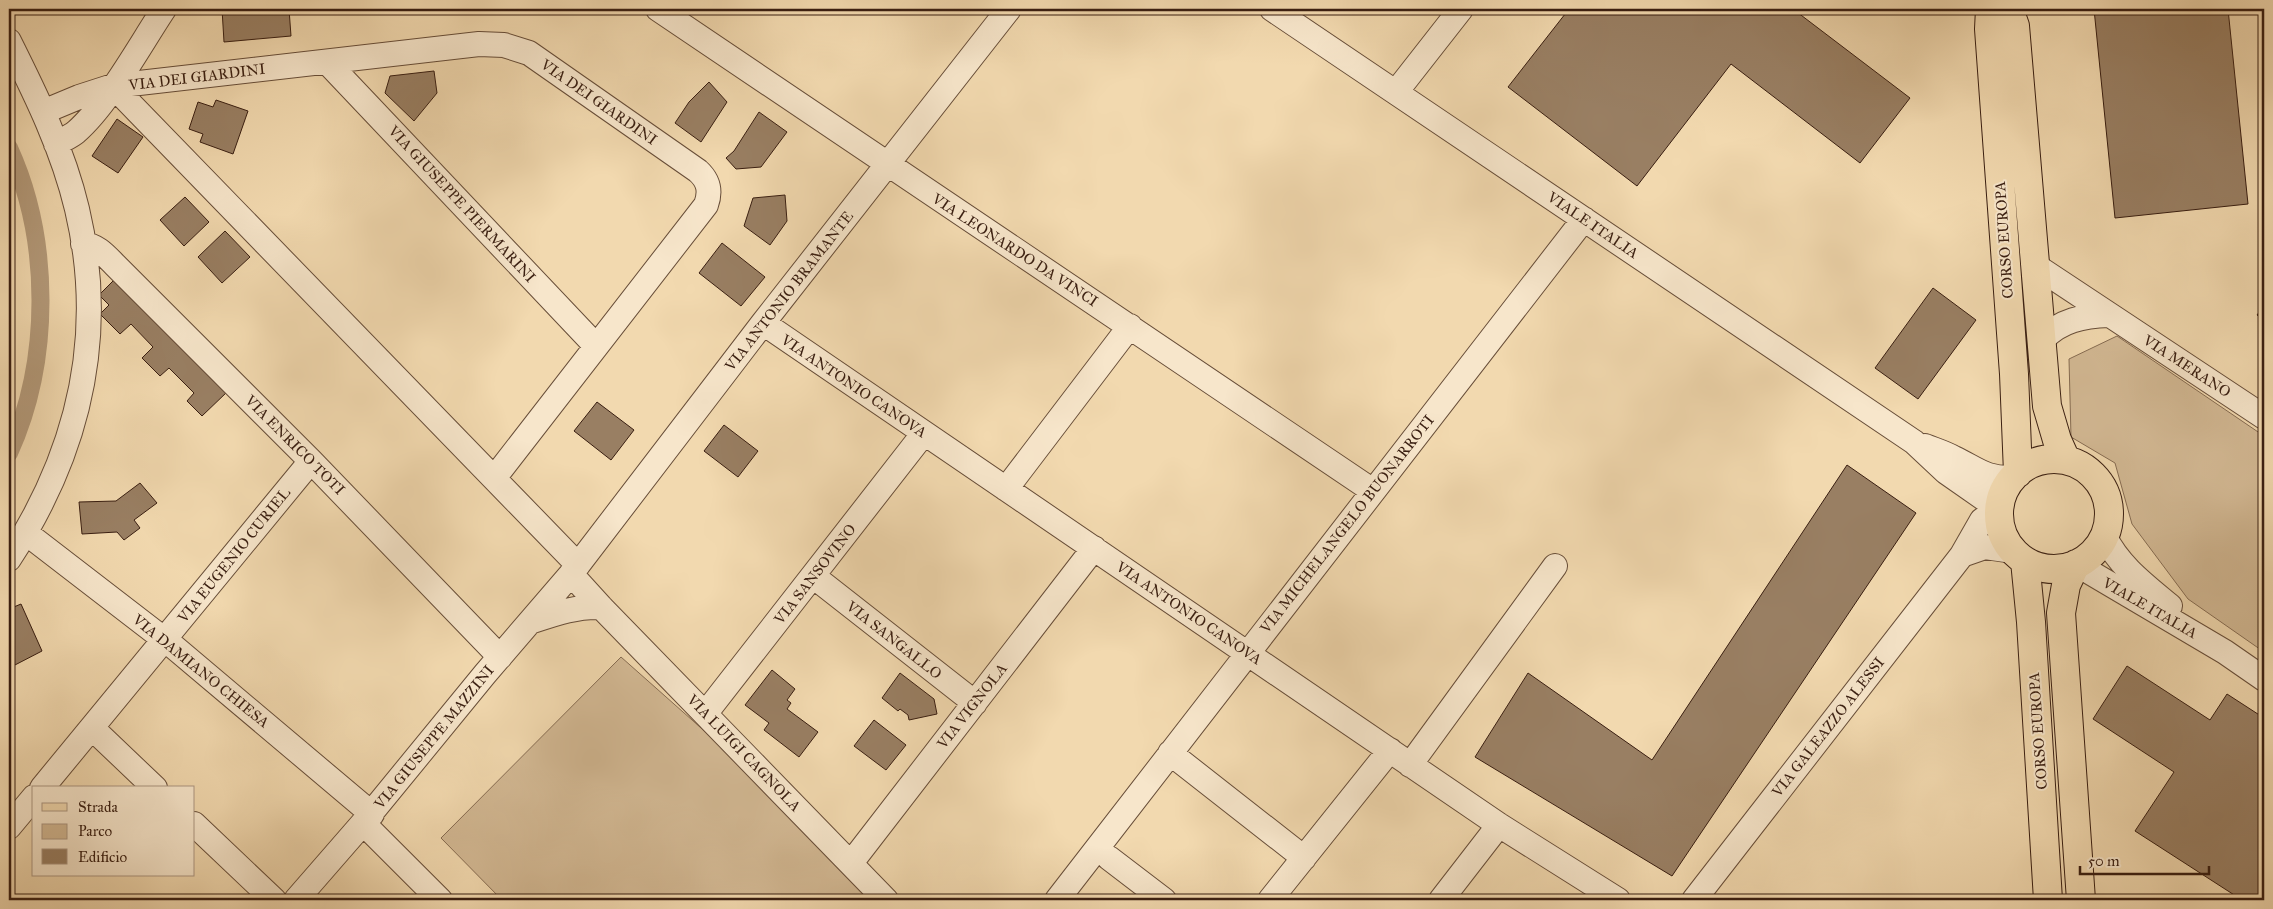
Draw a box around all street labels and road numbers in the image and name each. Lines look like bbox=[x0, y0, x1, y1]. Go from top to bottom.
street label: VIA DEI GIARDINI bbox=[537, 55, 660, 149]
street label: VIA DEI GIARDINI bbox=[127, 60, 266, 94]
street label: VIA GIUSEPPE PIERMARINI bbox=[384, 121, 539, 286]
street label: CORSO EUROPA bbox=[1991, 181, 2017, 299]
street label: VIALE ITALIA bbox=[1543, 187, 1642, 262]
street label: VIA LEONARDO DA VINCI bbox=[928, 189, 1101, 310]
street label: VIA ANTONIO BRAMANTE bbox=[720, 207, 857, 375]
street label: VIA ANTONIO CANOVA bbox=[777, 330, 930, 441]
street label: VIA MERANO bbox=[2139, 330, 2234, 401]
street label: VIA ENRICO TOTI bbox=[241, 391, 349, 499]
street label: VIA MICHELANGELO BUONARROTI bbox=[1256, 411, 1438, 637]
street label: VIA EUGENIO CURIEL bbox=[173, 484, 294, 627]
street label: VIA SANSOVINO bbox=[770, 520, 860, 628]
street label: VIA ANTONIO CANOVA bbox=[1112, 557, 1265, 668]
street label: VIALE ITALIA bbox=[2099, 573, 2200, 642]
street label: VIA SANGALLO bbox=[842, 597, 945, 683]
street label: VIA DAMIANO CHIESA bbox=[128, 610, 273, 732]
street label: VIA GALEAZZO ALESSI bbox=[1767, 654, 1888, 801]
street label: VIA VIGNOLA bbox=[933, 660, 1011, 753]
street label: VIA GIUSEPPE MAZZINI bbox=[370, 662, 498, 813]
street label: CORSO EUROPA bbox=[2025, 672, 2051, 790]
street label: VIA LUIGI CAGNOLA bbox=[683, 690, 805, 815]

